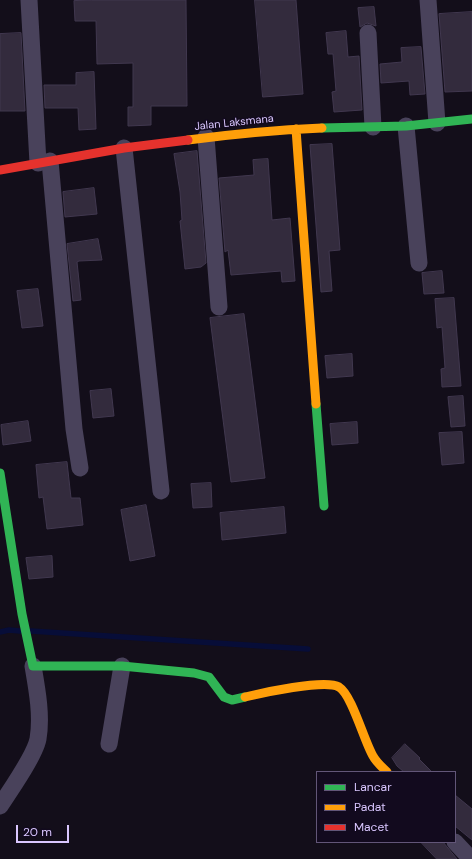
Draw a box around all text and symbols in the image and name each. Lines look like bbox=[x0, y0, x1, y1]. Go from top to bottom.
street label: Jalan Laksmana bbox=[194, 112, 274, 134]
legend bbox=[316, 771, 456, 843]
text: Lancar bbox=[354, 779, 392, 795]
text: Padat bbox=[354, 799, 386, 815]
scale bar bbox=[18, 817, 71, 843]
text: Macet bbox=[354, 819, 389, 835]
text: 20 m bbox=[23, 824, 52, 840]

